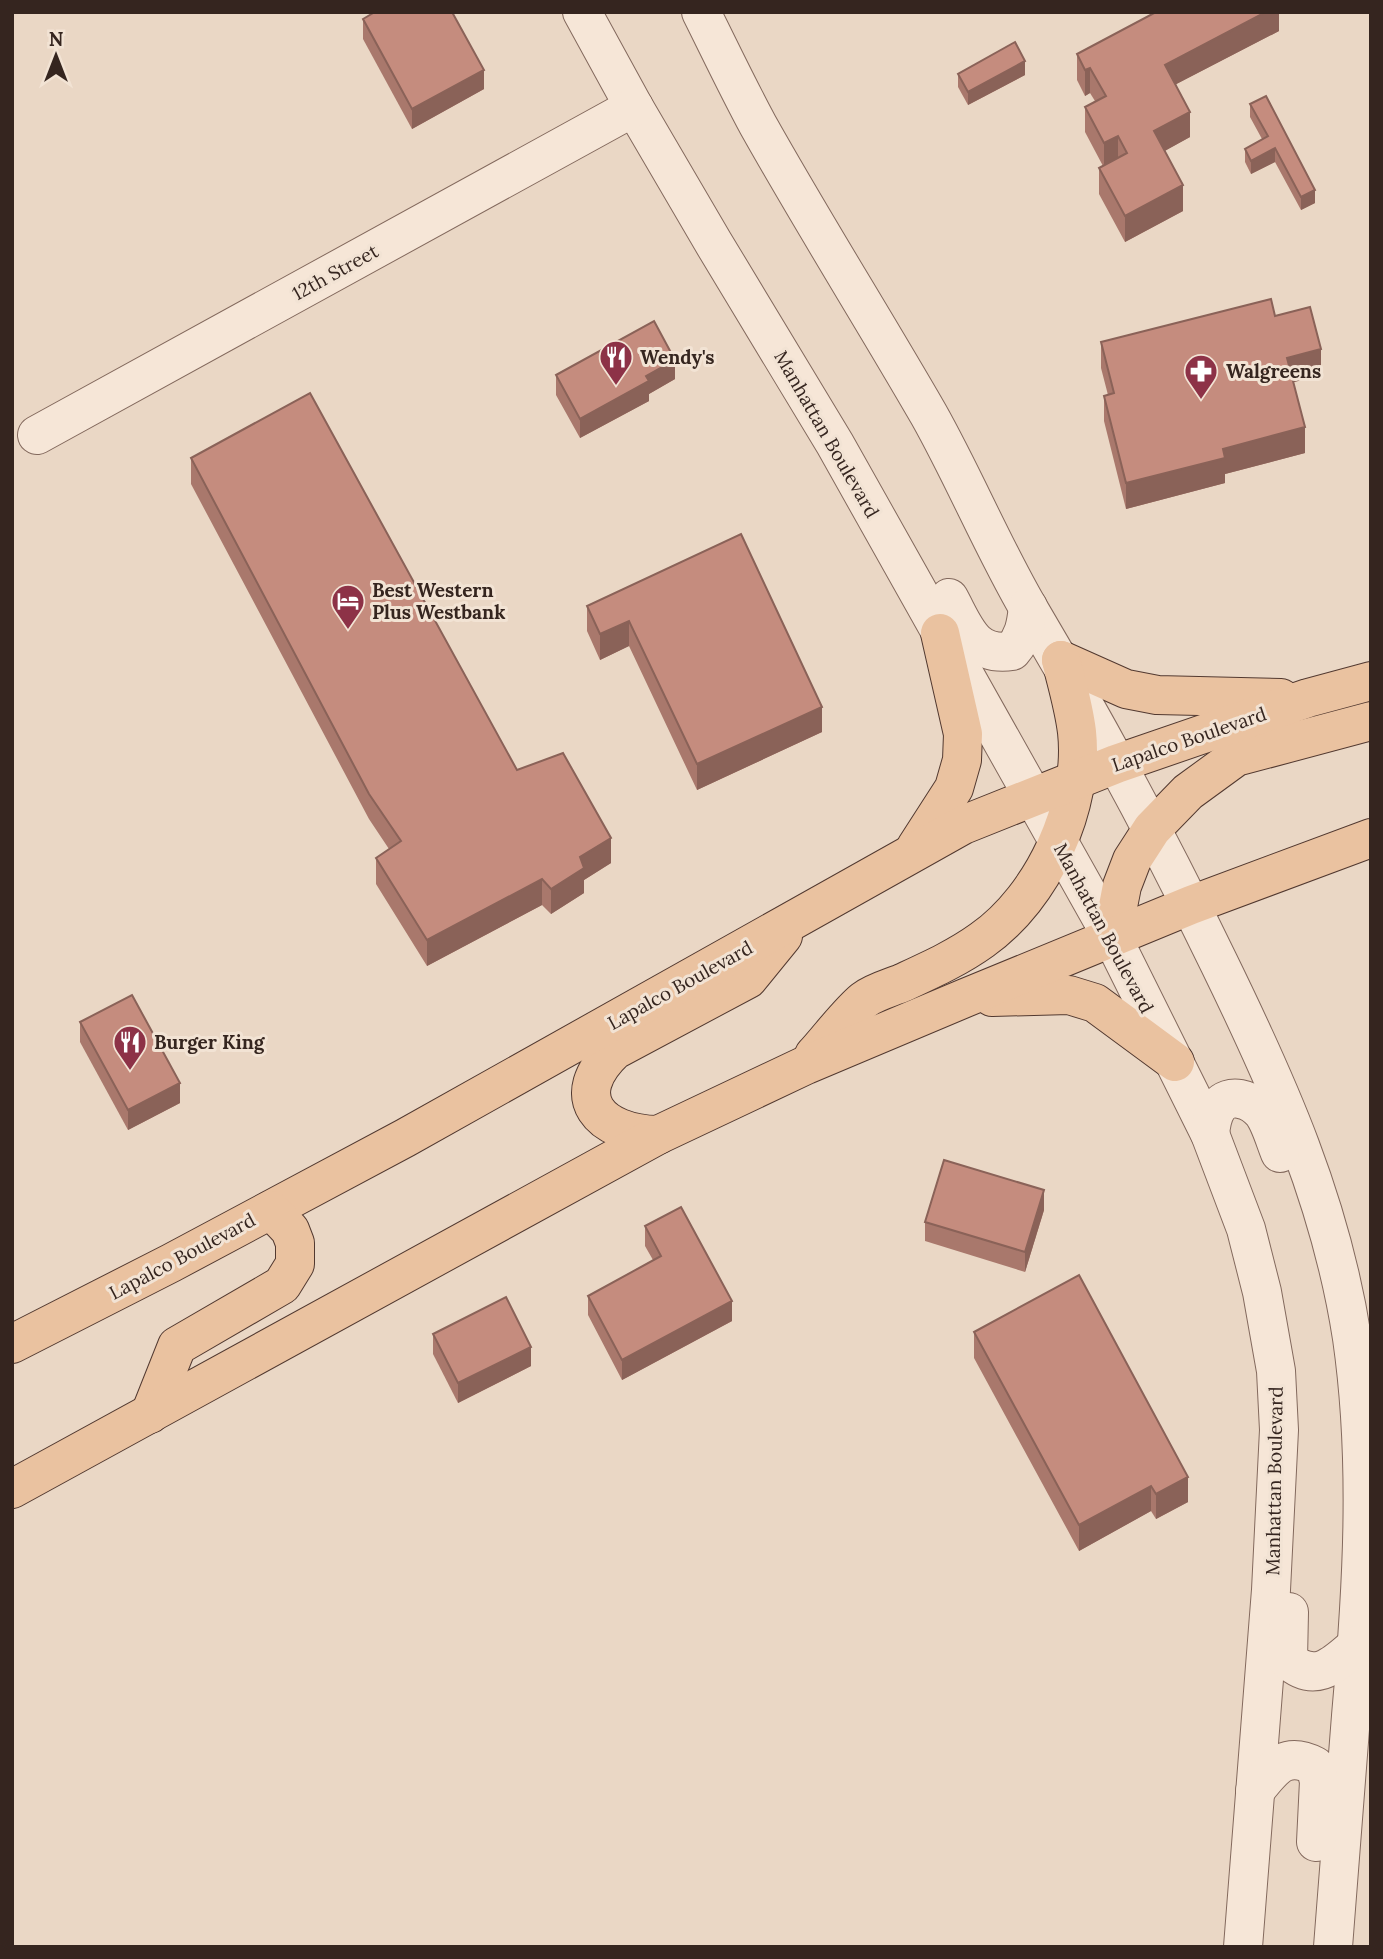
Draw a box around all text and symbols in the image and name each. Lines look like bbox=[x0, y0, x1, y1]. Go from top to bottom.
north arrow bbox=[21, 21, 91, 91]
text: N bbox=[49, 27, 64, 51]
street label: 12th Street bbox=[288, 238, 383, 305]
restaurant icon: Wendy's bbox=[597, 338, 635, 387]
place label: Wendy's bbox=[640, 345, 715, 369]
street label: Manhattan Boulevard bbox=[769, 346, 885, 522]
pharmacy icon: Walgreens bbox=[1182, 352, 1220, 401]
place label: Walgreens bbox=[1226, 359, 1321, 383]
place label: Best Western Plus Westbank bbox=[372, 578, 505, 624]
hotel icon: Best Western Plus Westbank bbox=[329, 582, 367, 631]
street label: Lapalco Boulevard bbox=[1109, 701, 1269, 777]
street label: Manhattan Boulevard bbox=[1049, 839, 1159, 1017]
street label: Lapalco Boulevard bbox=[603, 935, 757, 1035]
restaurant icon: Burger King bbox=[111, 1023, 149, 1072]
place label: Burger King bbox=[154, 1030, 266, 1054]
street label: Lapalco Boulevard bbox=[105, 1207, 259, 1305]
street label: Manhattan Boulevard bbox=[1260, 1386, 1288, 1576]

